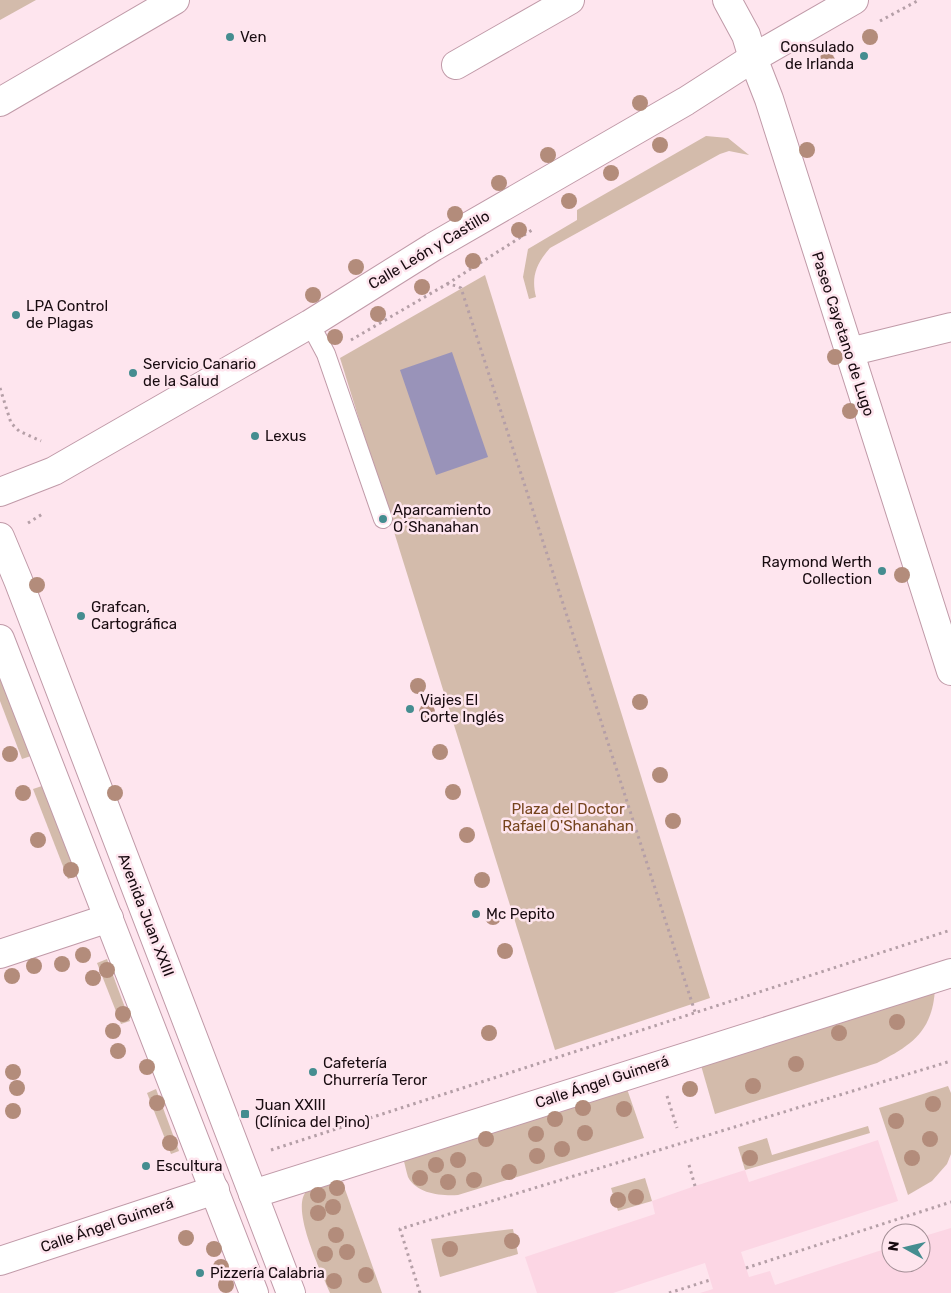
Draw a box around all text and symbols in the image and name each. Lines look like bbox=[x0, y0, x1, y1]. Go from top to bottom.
place label: Ven bbox=[240, 28, 267, 46]
marker: Ven bbox=[224, 31, 236, 43]
place label: Consulado de Irlanda bbox=[780, 38, 854, 73]
marker: Consulado de Irlanda bbox=[858, 50, 870, 62]
street label: Calle León y Castillo bbox=[365, 207, 493, 293]
street label: Paseo Cayetano de Lugo bbox=[808, 249, 878, 419]
place label: LPA Control de Plagas bbox=[26, 297, 108, 332]
marker: LPA Control de Plagas bbox=[10, 309, 22, 321]
place label: Servicio Canario de la Salud bbox=[143, 355, 256, 390]
marker: Servicio Canario de la Salud bbox=[127, 367, 139, 379]
place label: Lexus bbox=[265, 427, 307, 445]
marker: Lexus bbox=[249, 430, 261, 442]
place label: Aparcamiento O´Shanahan bbox=[393, 501, 491, 536]
marker: Aparcamiento O´Shanahan bbox=[377, 513, 389, 525]
place label: Raymond Werth Collection bbox=[762, 553, 872, 588]
marker: Raymond Werth Collection bbox=[876, 565, 888, 577]
place label: Grafcan, Cartográfica bbox=[91, 598, 177, 633]
marker: Grafcan, Cartográfica bbox=[75, 610, 87, 622]
place label: Viajes El Corte Inglés bbox=[420, 691, 504, 726]
marker: Viajes El Corte Inglés bbox=[404, 703, 416, 715]
park label: Plaza del Doctor Rafael O'Shanahan bbox=[502, 800, 634, 835]
street label: Avenida Juan XXIII bbox=[114, 851, 178, 979]
place label: Mc Pepito bbox=[486, 905, 555, 923]
marker: Mc Pepito bbox=[470, 908, 482, 920]
street label: Calle Ángel Guimerá bbox=[533, 1052, 671, 1112]
place label: Cafetería Churrería Teror bbox=[323, 1054, 428, 1089]
marker: Cafetería Churrería Teror bbox=[307, 1066, 319, 1078]
place label: Juan XXIII (Clínica del Pino) bbox=[255, 1096, 370, 1131]
marker: Juan XXIII (Clínica del Pino) bbox=[239, 1108, 251, 1120]
place label: Escultura bbox=[156, 1157, 222, 1175]
marker: Escultura bbox=[140, 1160, 152, 1172]
street label: Calle Ángel Guimerá bbox=[38, 1194, 176, 1256]
north arrow bbox=[881, 1223, 931, 1273]
text: N bbox=[885, 1240, 903, 1252]
place label: Pizzería Calabria bbox=[210, 1264, 325, 1282]
marker: Pizzería Calabria bbox=[194, 1267, 206, 1279]

